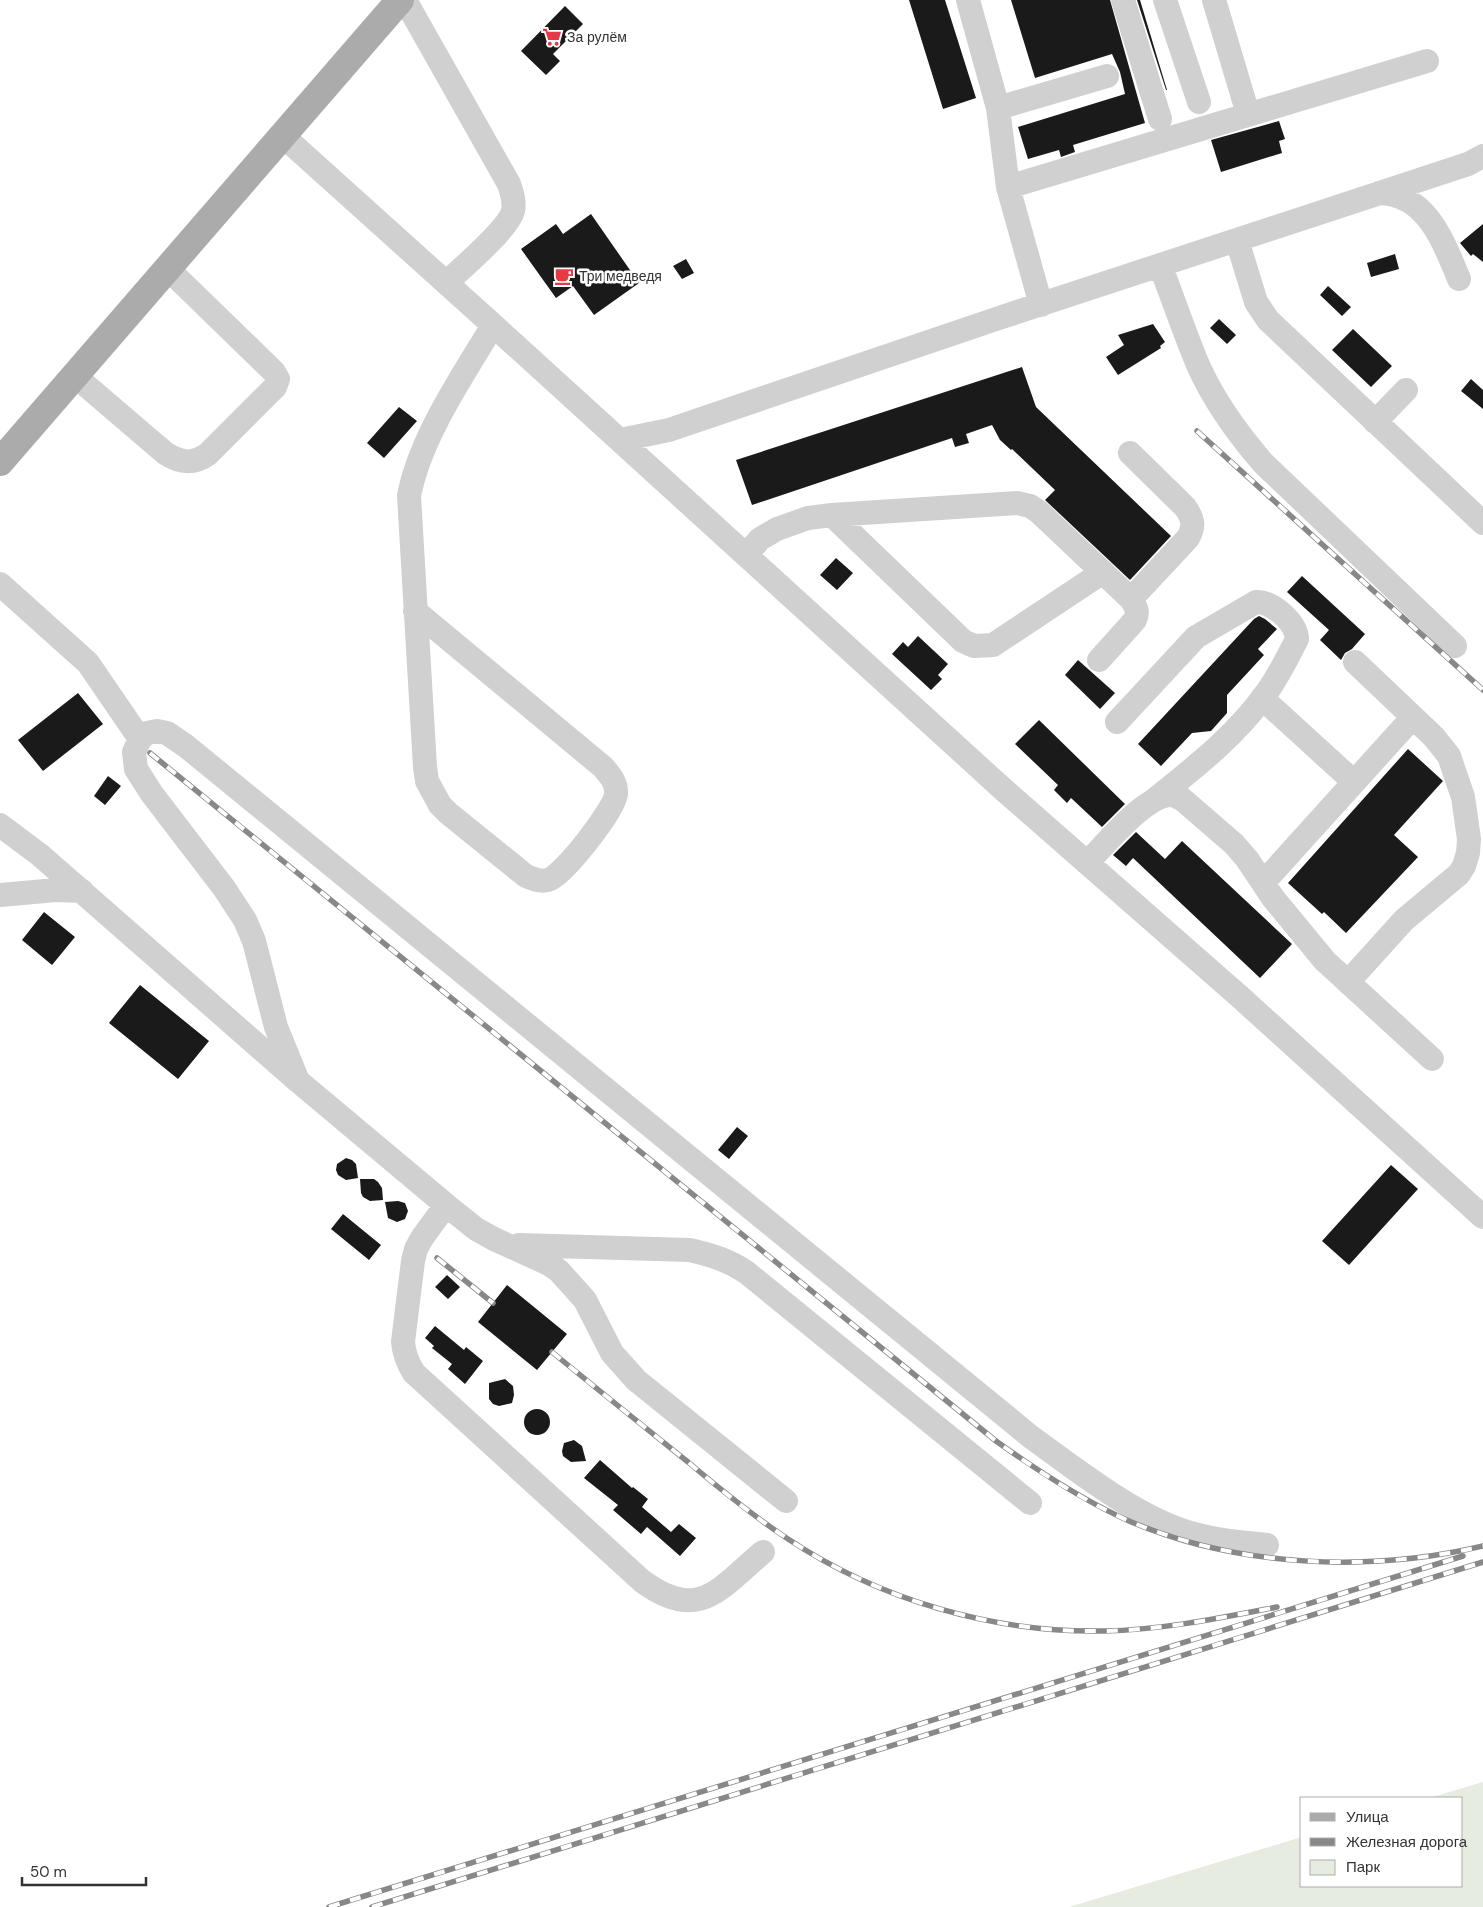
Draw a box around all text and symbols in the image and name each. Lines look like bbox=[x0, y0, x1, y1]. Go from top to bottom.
supermarket icon: За рулём bbox=[541, 26, 563, 48]
place label: За рулём bbox=[567, 28, 627, 46]
cafe icon: Три медведя bbox=[553, 265, 575, 287]
place label: Три медведя bbox=[579, 267, 662, 285]
legend bbox=[1300, 1797, 1463, 1887]
text: Улица bbox=[1346, 1807, 1389, 1827]
text: Железная дорога bbox=[1346, 1832, 1468, 1852]
scale bar bbox=[22, 1854, 146, 1886]
text: Парк bbox=[1346, 1857, 1380, 1877]
text: 50 m bbox=[30, 1862, 67, 1882]

